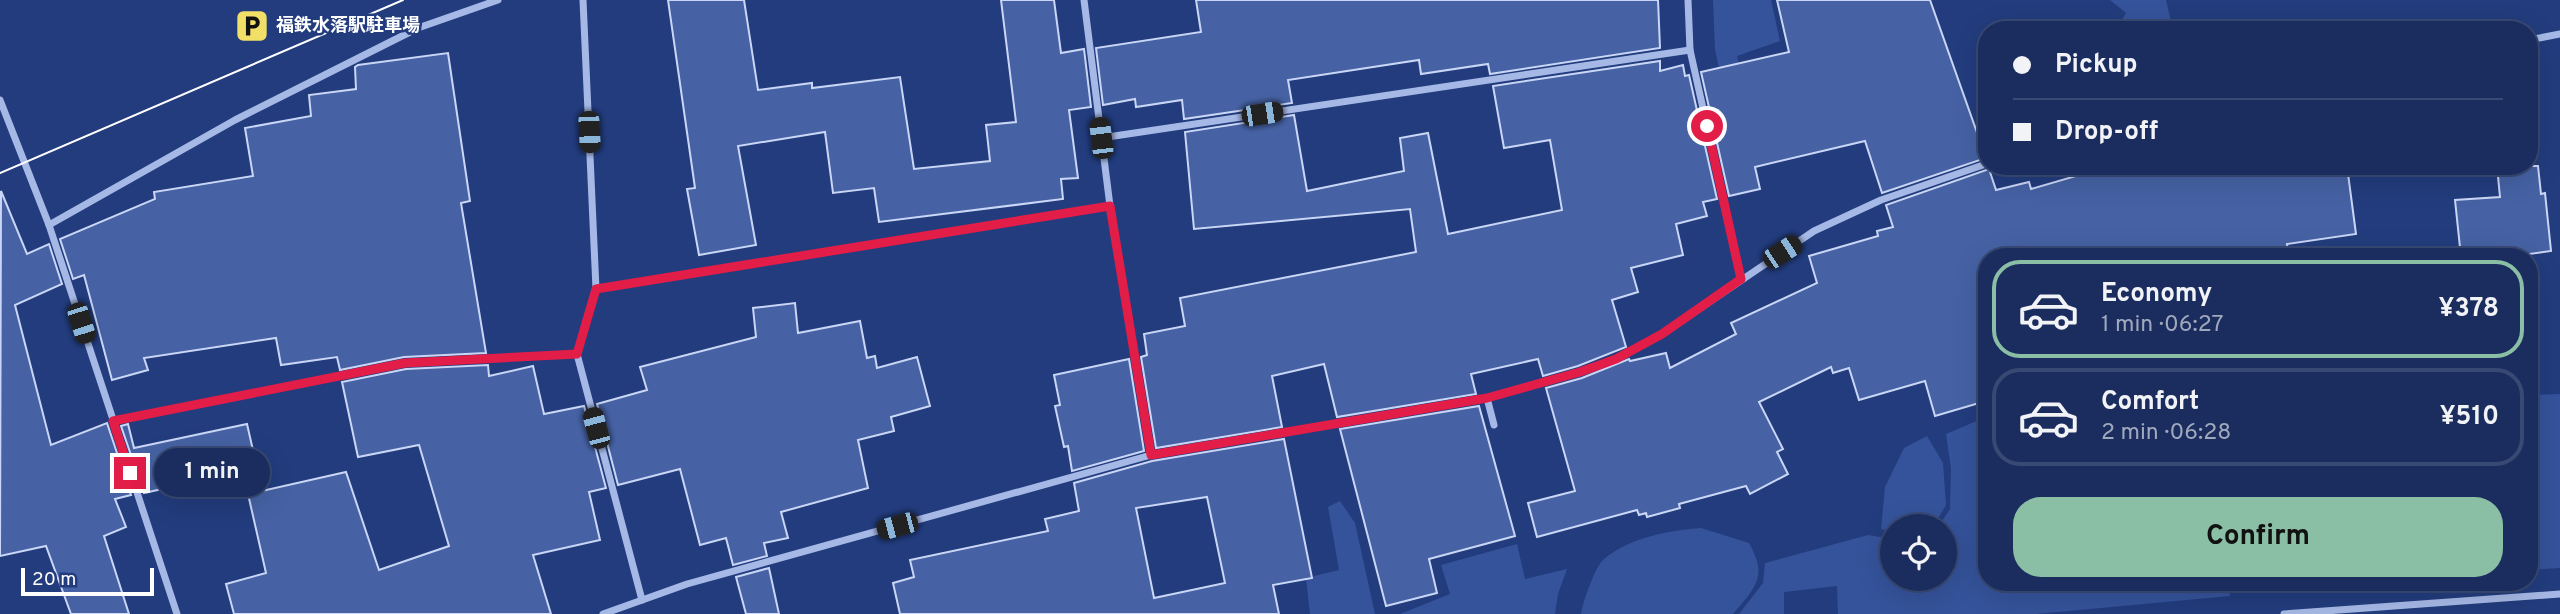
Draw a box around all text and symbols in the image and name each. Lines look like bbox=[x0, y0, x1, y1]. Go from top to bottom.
parking icon: 福鉄水落駅駐車場 bbox=[233, 7, 271, 45]
place label: 福鉄水落駅駐車場 bbox=[276, 15, 420, 38]
text: Pickup bbox=[2055, 49, 2138, 82]
car bbox=[1240, 100, 1285, 128]
car bbox=[578, 110, 601, 154]
route start bbox=[1691, 110, 1723, 142]
car bbox=[1089, 116, 1114, 160]
text: Drop-off bbox=[2055, 116, 2158, 149]
car bbox=[1759, 232, 1806, 272]
icon: car bbox=[2017, 278, 2080, 341]
text: Economy bbox=[2101, 278, 2212, 311]
text: ¥378 bbox=[2439, 293, 2499, 326]
car bbox=[65, 300, 98, 346]
text: 1 min · 06:27 bbox=[2101, 311, 2224, 340]
icon: car bbox=[2017, 386, 2080, 449]
text: Comfort bbox=[2101, 386, 2199, 419]
text: ¥510 bbox=[2440, 401, 2499, 434]
car bbox=[581, 405, 612, 451]
text: 2 min · 06:28 bbox=[2101, 419, 2231, 448]
callout: 1 min bbox=[154, 448, 270, 498]
route end bbox=[114, 457, 146, 489]
text: 1 min bbox=[184, 458, 240, 487]
button: Confirm bbox=[2013, 497, 2503, 577]
car bbox=[874, 510, 921, 542]
map controls bbox=[1880, 514, 1957, 591]
button: locate bbox=[1880, 514, 1957, 591]
scale bar bbox=[21, 565, 154, 597]
text: 20 m bbox=[32, 568, 76, 592]

